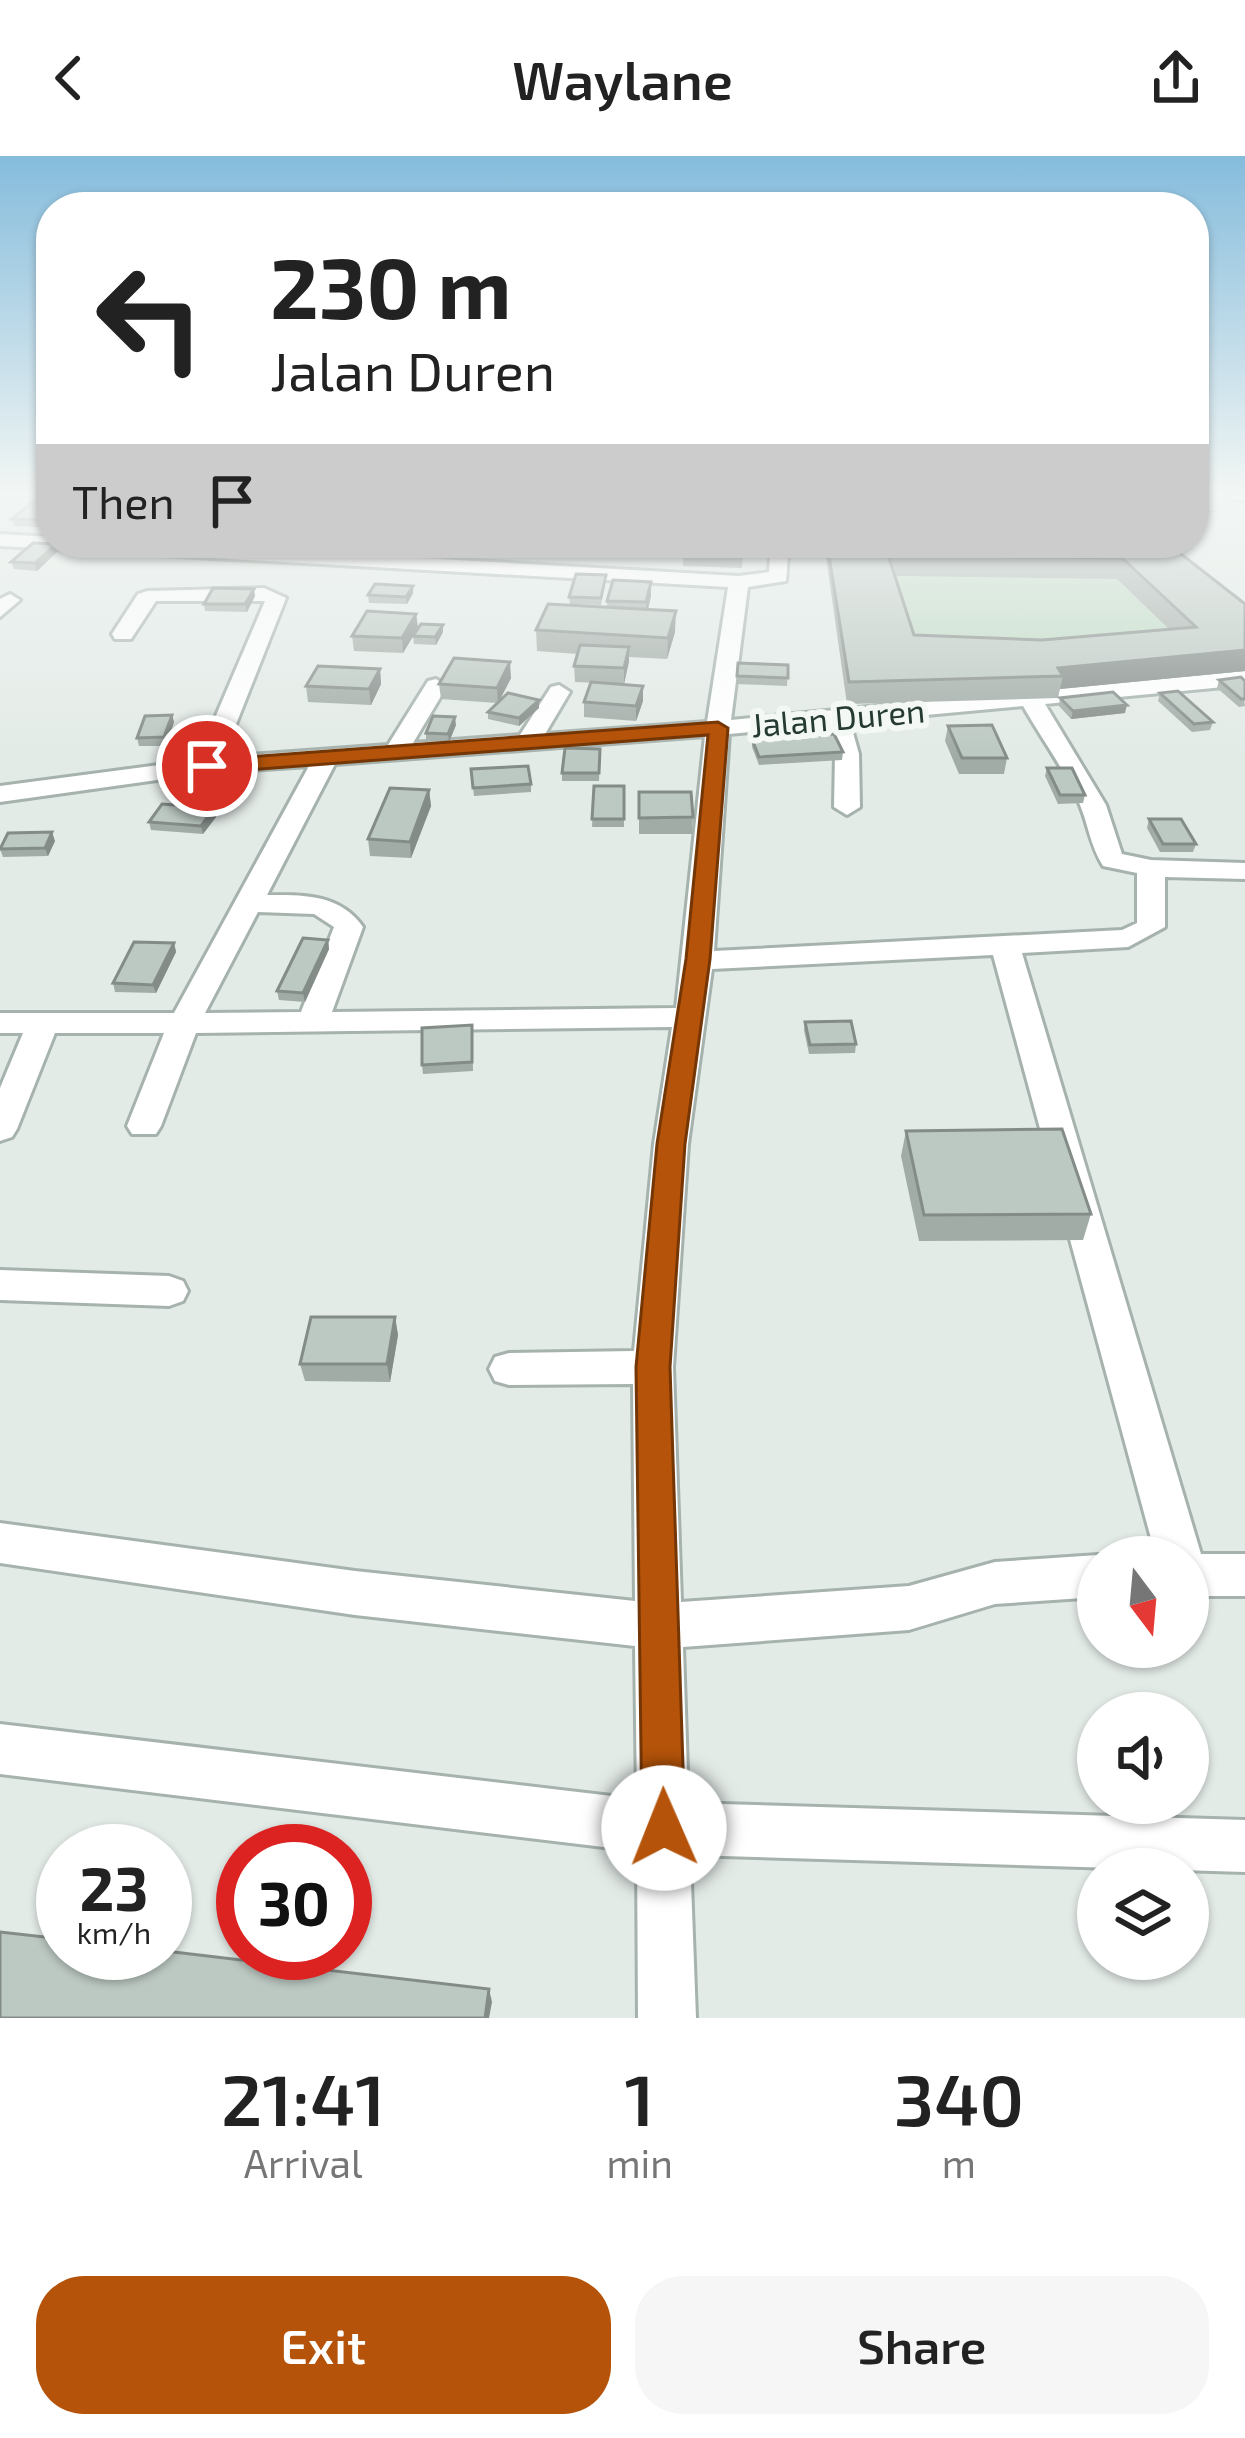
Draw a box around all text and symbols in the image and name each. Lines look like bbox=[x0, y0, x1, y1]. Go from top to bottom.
icon: back bbox=[36, 45, 102, 111]
icon: share bbox=[1143, 45, 1209, 111]
text: Waylane bbox=[512, 46, 733, 111]
text: 230 m bbox=[270, 235, 512, 336]
icon: left bbox=[72, 240, 228, 396]
text: Jalan Duren bbox=[270, 337, 555, 402]
icon: arrive bbox=[199, 468, 265, 534]
text: Then bbox=[72, 474, 175, 528]
street label: Jalan Duren bbox=[749, 689, 927, 745]
pin bbox=[156, 715, 258, 817]
icon: arrive bbox=[174, 733, 240, 799]
north arrow bbox=[1077, 1536, 1209, 1668]
map controls bbox=[1077, 1536, 1209, 1980]
button: sound bbox=[1077, 1692, 1209, 1824]
position arrow bbox=[601, 1765, 727, 1891]
speed limit sign: 30 bbox=[216, 1824, 372, 1980]
button: layers bbox=[1077, 1848, 1209, 1980]
text: 23 bbox=[80, 1851, 148, 1923]
text: km/h bbox=[77, 1914, 151, 1950]
text: 21:41 bbox=[221, 2054, 385, 2140]
text: 1 bbox=[625, 2054, 655, 2140]
text: 340 bbox=[894, 2054, 1024, 2140]
text: Arrival bbox=[244, 2139, 363, 2186]
text: min bbox=[606, 2139, 673, 2186]
text: m bbox=[942, 2139, 976, 2186]
button: Exit bbox=[36, 2276, 611, 2414]
button: Share bbox=[635, 2276, 1209, 2414]

